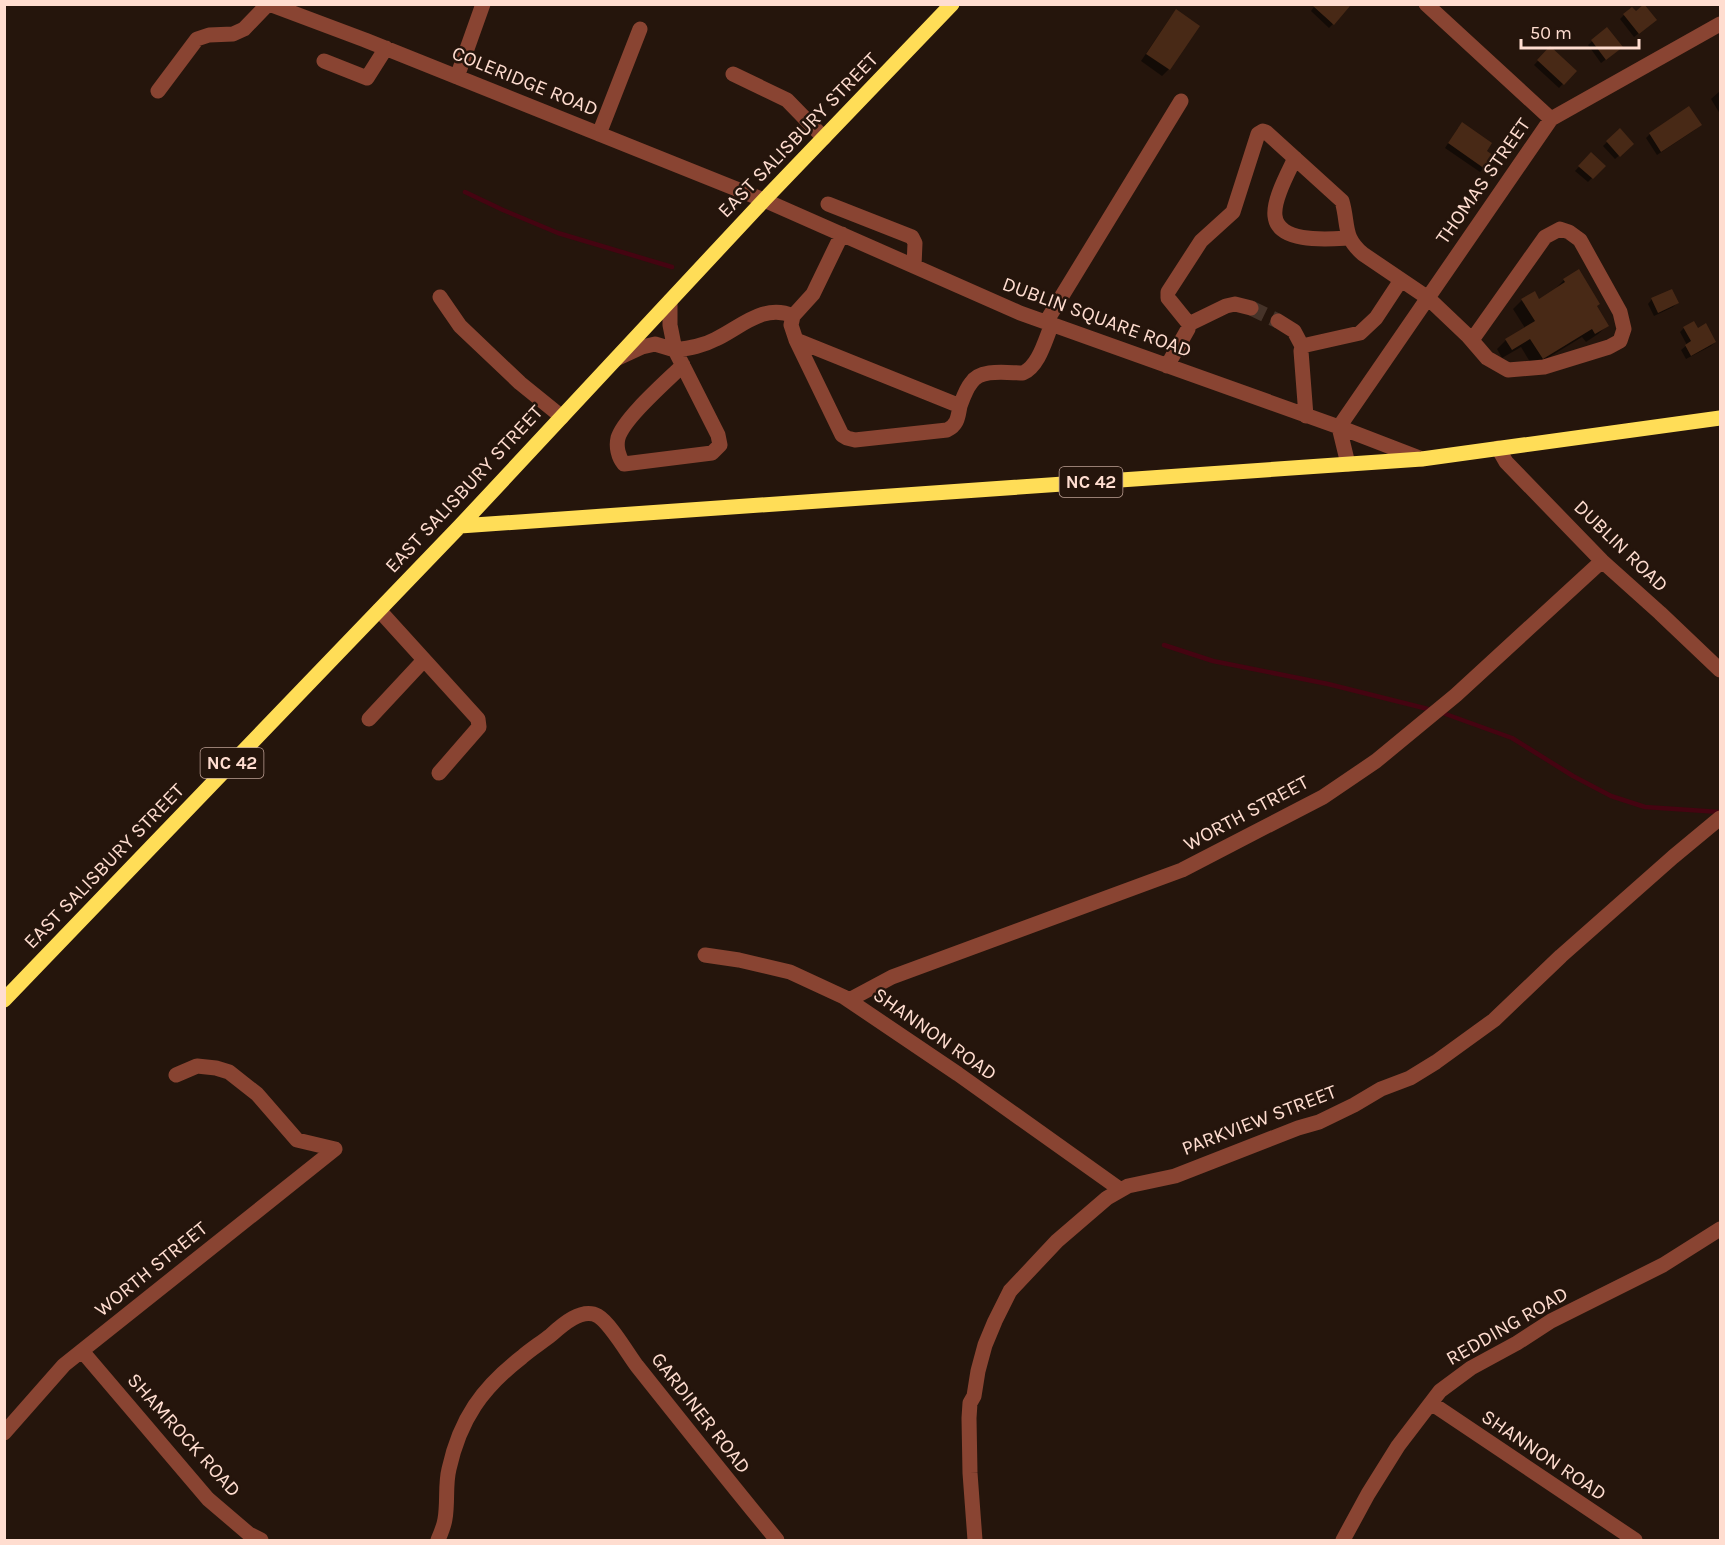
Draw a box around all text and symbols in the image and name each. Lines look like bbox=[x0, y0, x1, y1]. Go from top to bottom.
scale bar bbox=[1521, 12, 1640, 50]
text: 50 m bbox=[1530, 22, 1572, 44]
street label: COLERIDGE ROAD bbox=[449, 41, 601, 121]
street label: EAST SALISBURY STREET bbox=[713, 48, 883, 222]
street label: THOMAS STREET bbox=[1431, 114, 1535, 248]
street label: DUBLIN SQUARE ROAD bbox=[999, 272, 1195, 362]
street label: EAST SALISBURY STREET bbox=[380, 401, 548, 577]
road number: NC 42 bbox=[1060, 467, 1122, 497]
street label: DUBLIN ROAD bbox=[1569, 495, 1673, 597]
road number: NC 42 bbox=[200, 748, 264, 778]
street label: WORTH STREET bbox=[1180, 770, 1312, 856]
street label: EAST SALISBURY STREET bbox=[19, 779, 189, 953]
street label: SHANNON ROAD bbox=[869, 983, 1001, 1085]
street label: PARKVIEW STREET bbox=[1178, 1080, 1340, 1160]
street label: WORTH STREET bbox=[90, 1217, 212, 1321]
street label: REDDING ROAD bbox=[1442, 1282, 1572, 1370]
street label: GARDINER ROAD bbox=[647, 1348, 755, 1478]
street label: SHAMROCK ROAD bbox=[123, 1369, 245, 1501]
street label: SHANNON ROAD bbox=[1477, 1405, 1611, 1505]

